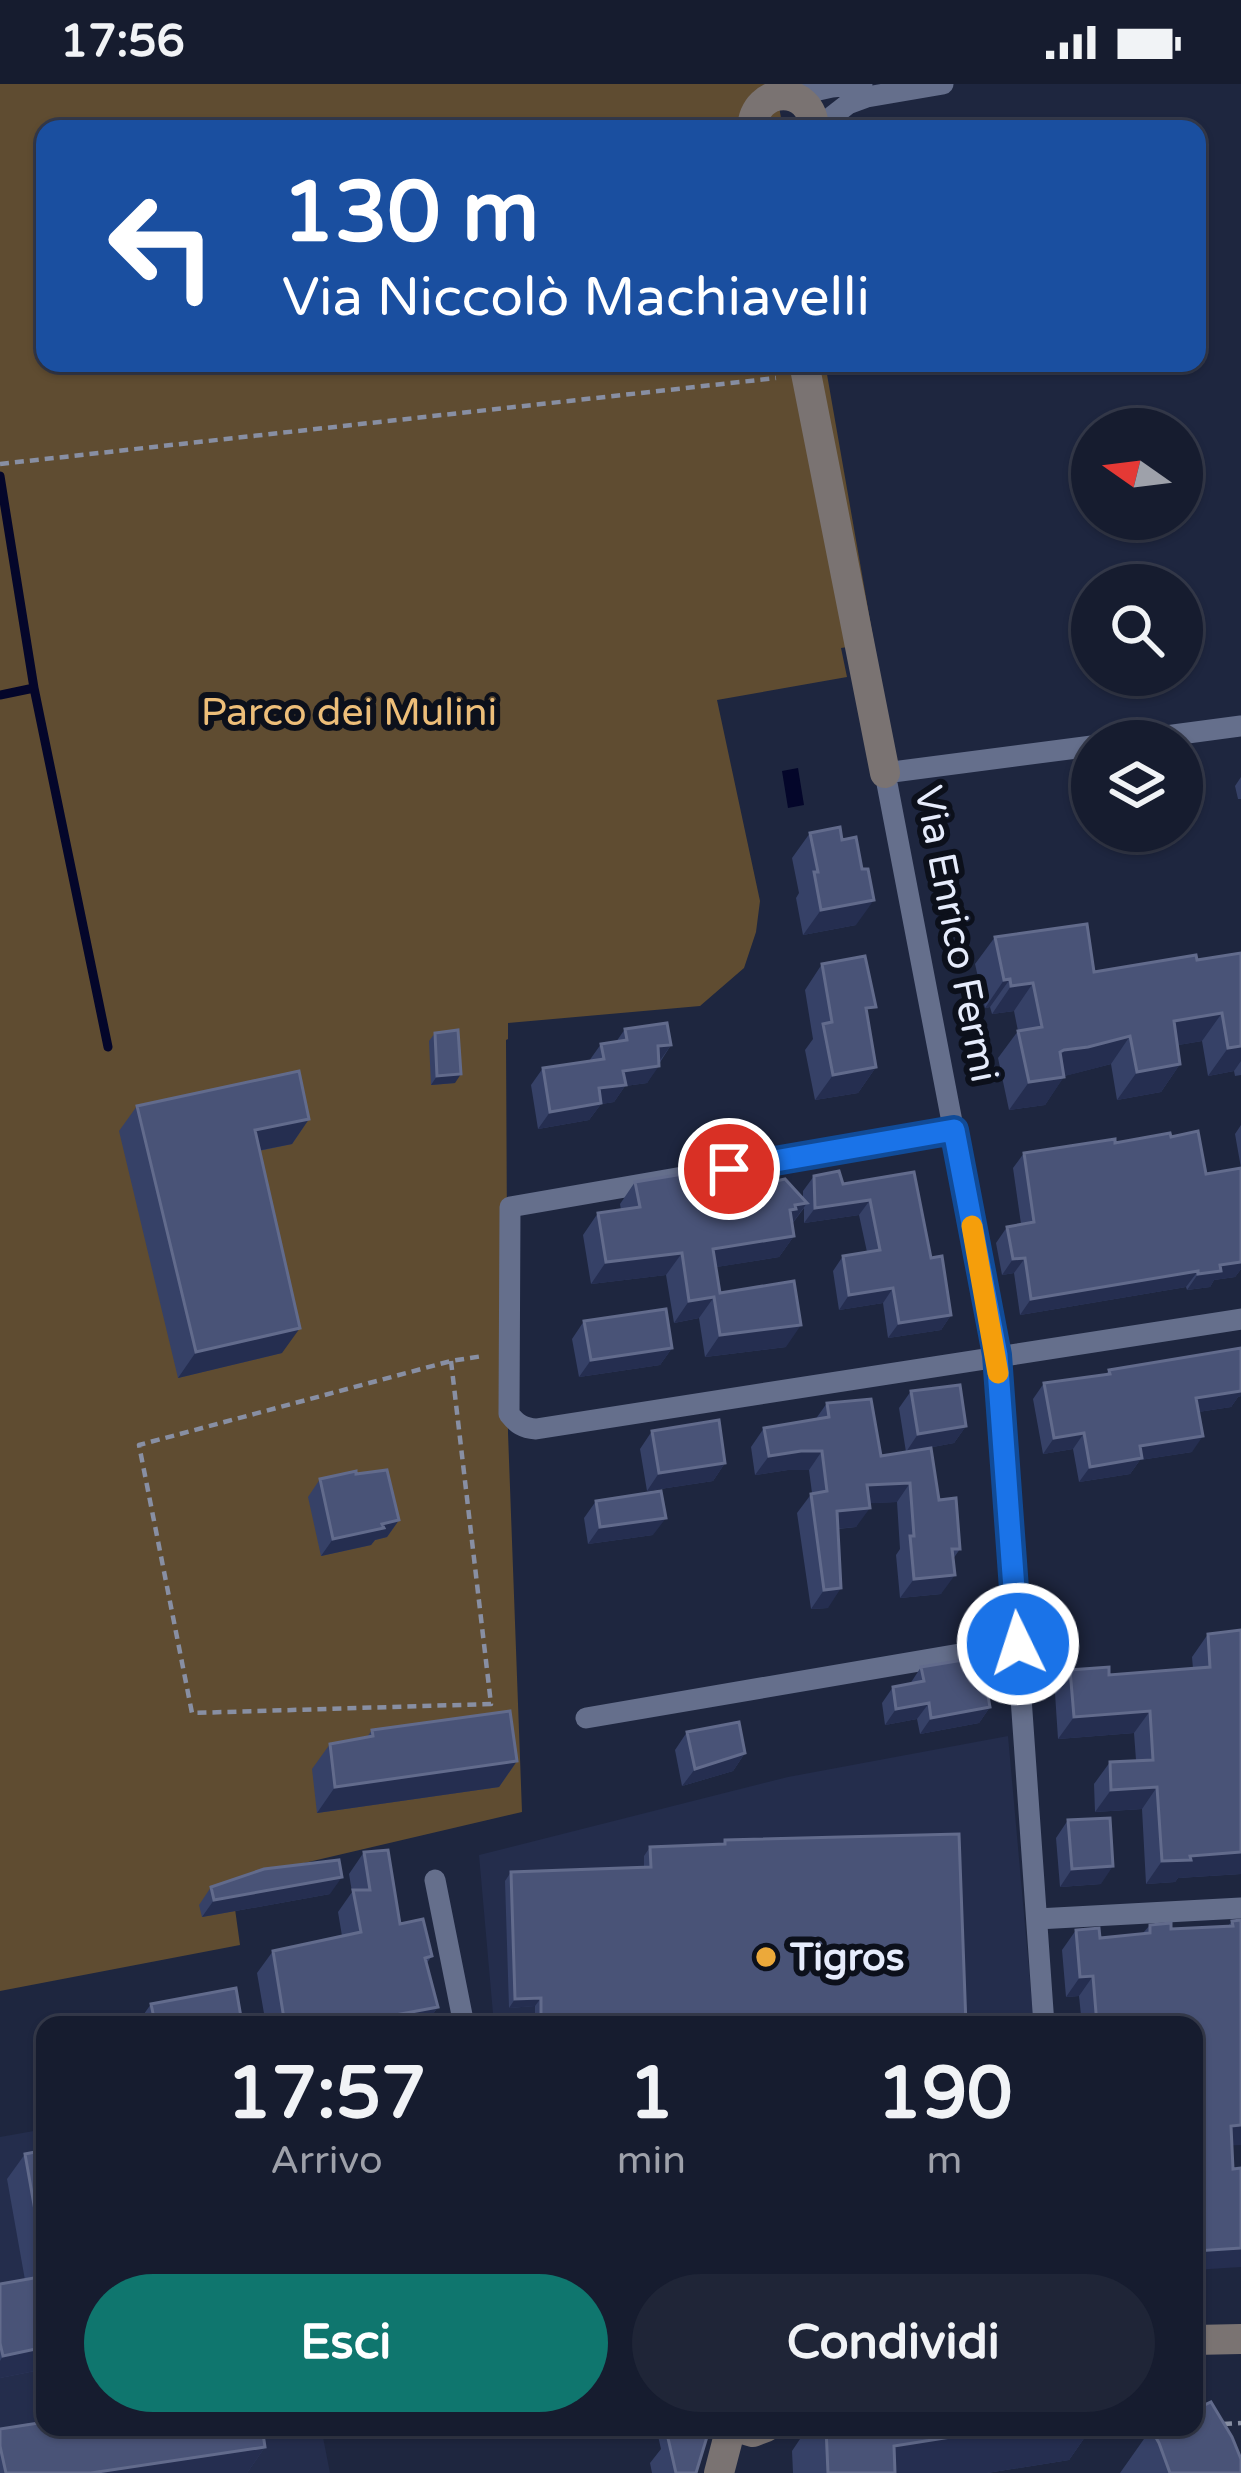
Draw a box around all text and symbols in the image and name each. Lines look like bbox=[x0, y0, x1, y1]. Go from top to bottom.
text: 17:56 bbox=[60, 15, 185, 69]
text: 130 m bbox=[282, 163, 539, 264]
icon: left bbox=[84, 168, 240, 324]
text: Via Niccolò Machiavelli bbox=[282, 265, 870, 330]
north arrow bbox=[1071, 408, 1203, 540]
map controls bbox=[1071, 408, 1203, 852]
button: search bbox=[1071, 564, 1203, 696]
park label: Parco dei Mulini bbox=[201, 689, 497, 736]
button: layers bbox=[1071, 720, 1203, 852]
street label: Via Enrico Fermi bbox=[904, 782, 1008, 1086]
pin bbox=[678, 1118, 780, 1220]
icon: arrive bbox=[696, 1136, 762, 1202]
position arrow bbox=[955, 1581, 1081, 1707]
place label: Tigros bbox=[789, 1934, 904, 1981]
marker: Tigros bbox=[753, 1944, 779, 1970]
text: 17:57 bbox=[227, 2051, 426, 2138]
text: 1 bbox=[629, 2051, 674, 2138]
text: 190 bbox=[877, 2051, 1012, 2138]
text: Arrivo bbox=[270, 2137, 383, 2184]
text: min bbox=[617, 2137, 686, 2184]
text: m bbox=[927, 2137, 962, 2184]
button: Esci bbox=[84, 2274, 608, 2412]
button: Condividi bbox=[632, 2274, 1155, 2412]

